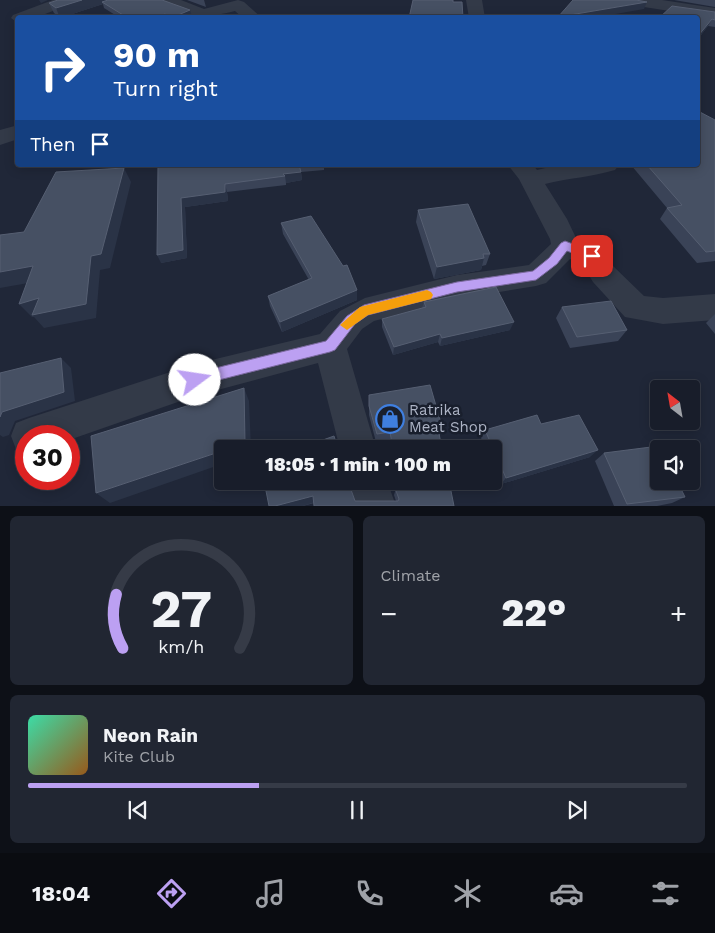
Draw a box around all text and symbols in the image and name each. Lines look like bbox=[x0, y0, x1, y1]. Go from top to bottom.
text: 90 m bbox=[113, 34, 200, 76]
icon: right bbox=[30, 35, 95, 100]
text: Turn right bbox=[113, 76, 218, 101]
icon: arrive bbox=[86, 130, 114, 158]
text: Then bbox=[30, 133, 76, 156]
pin bbox=[571, 235, 613, 277]
icon: arrive bbox=[578, 242, 606, 270]
position arrow bbox=[168, 353, 220, 405]
north arrow bbox=[650, 380, 700, 430]
map controls bbox=[650, 380, 700, 490]
place label: Ratrika Meat Shop bbox=[409, 401, 487, 436]
shop icon: Ratrika Meat Shop bbox=[375, 404, 405, 434]
speed limit sign: 30 bbox=[15, 425, 80, 490]
button: sound bbox=[650, 440, 700, 490]
text: 18:05 · 1 min · 100 m bbox=[265, 453, 451, 476]
text: Climate bbox=[381, 566, 441, 585]
text: 27 bbox=[150, 579, 212, 640]
text: 22° bbox=[501, 591, 566, 635]
text: − bbox=[381, 597, 397, 630]
text: + bbox=[670, 597, 687, 630]
text: km/h bbox=[158, 636, 204, 657]
text: Neon Rain bbox=[103, 724, 198, 747]
text: Kite Club bbox=[103, 747, 175, 766]
icon: previous bbox=[124, 796, 152, 824]
icon: pause bbox=[343, 796, 371, 824]
icon: next bbox=[563, 796, 591, 824]
icon: directions bbox=[154, 876, 189, 911]
icon: music bbox=[253, 876, 288, 911]
icon: phone bbox=[352, 876, 387, 911]
icon: climate bbox=[450, 876, 485, 911]
icon: car bbox=[549, 876, 584, 911]
icon: filters bbox=[648, 876, 683, 911]
text: 18:04 bbox=[32, 881, 90, 906]

